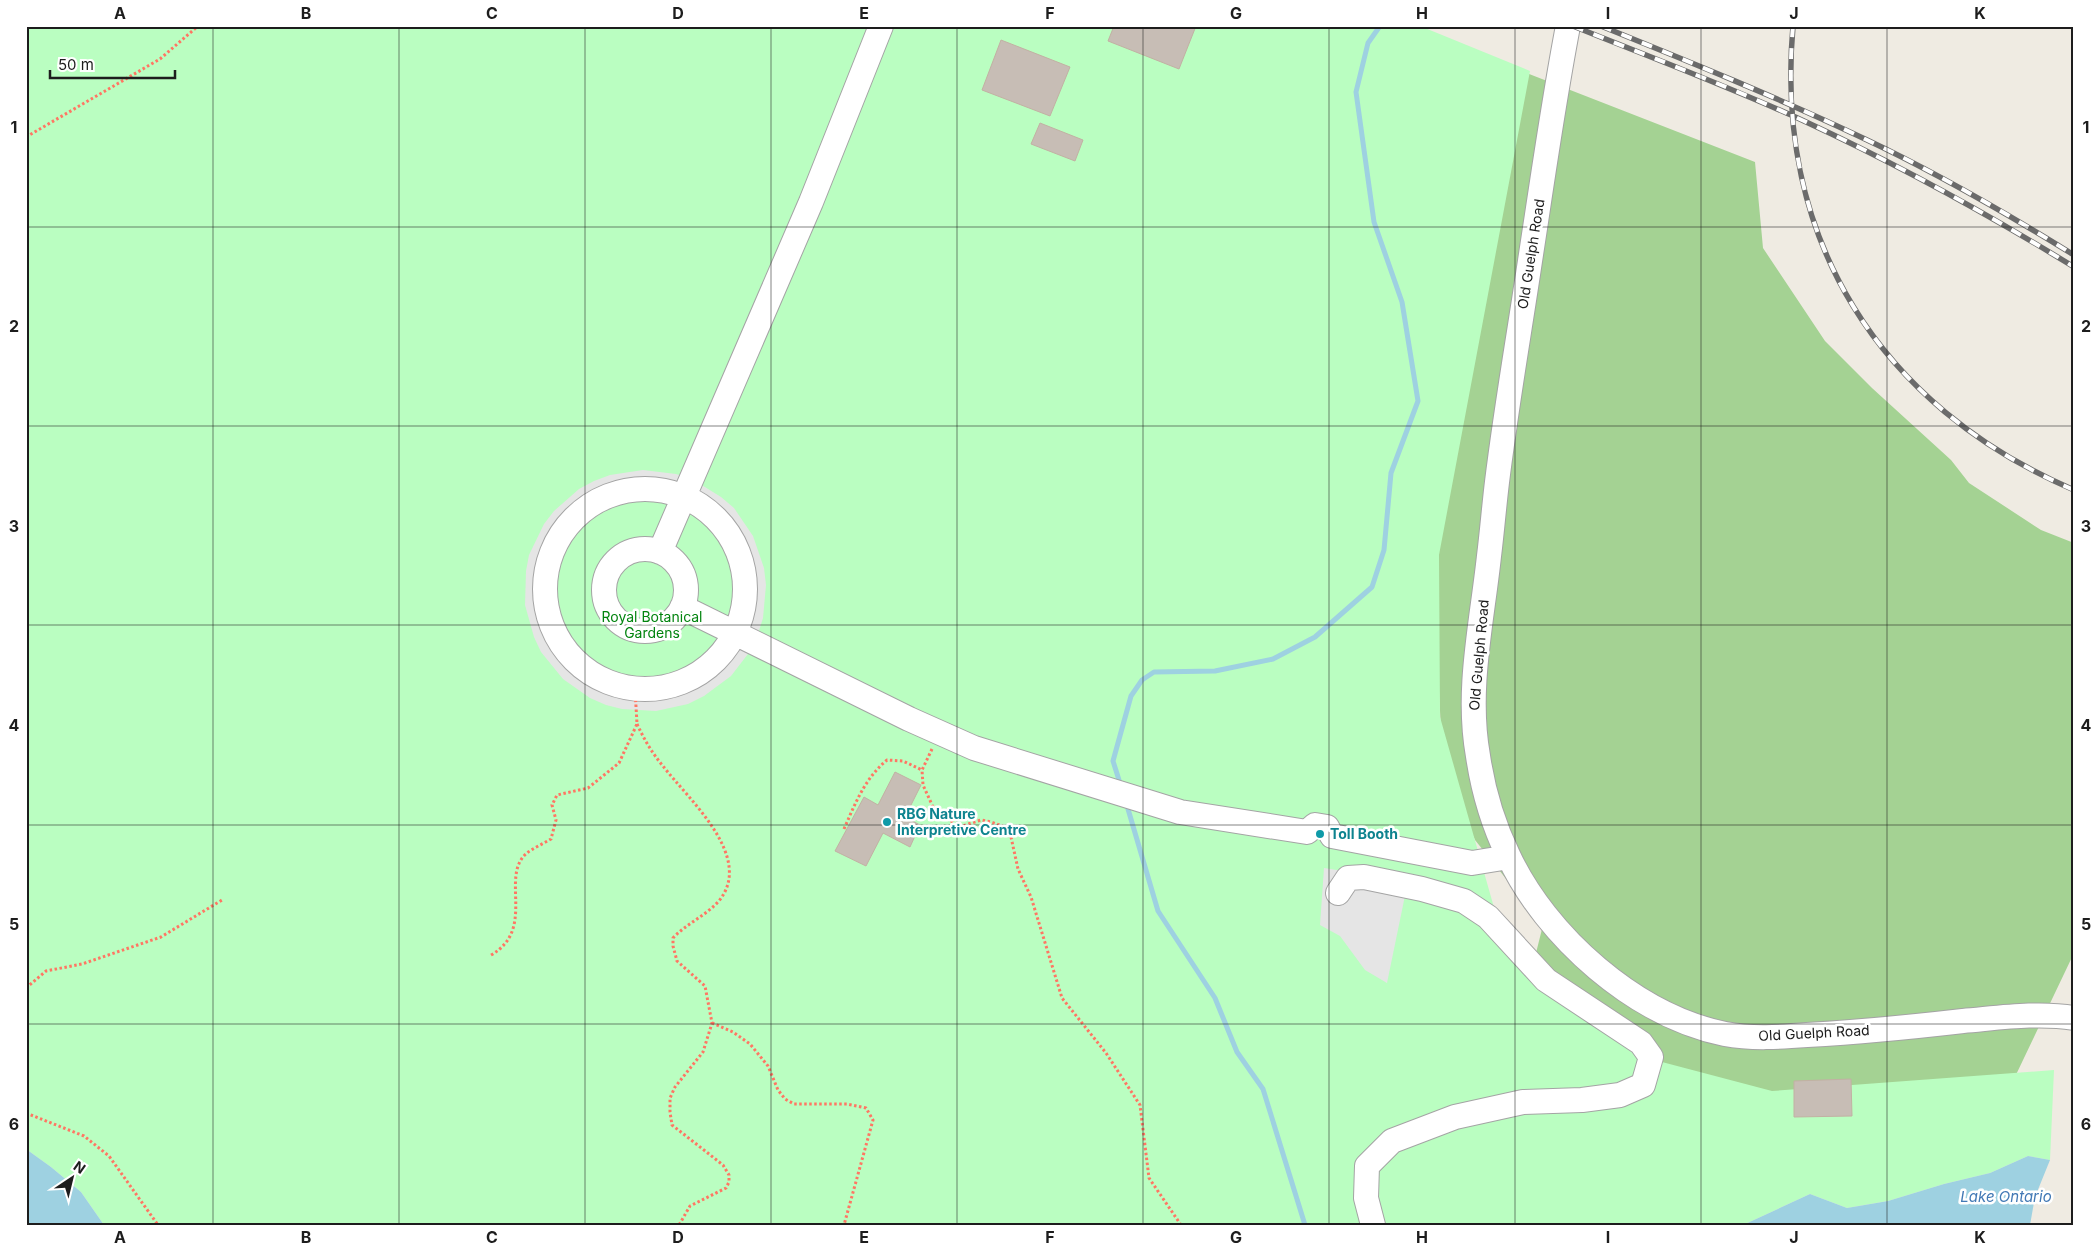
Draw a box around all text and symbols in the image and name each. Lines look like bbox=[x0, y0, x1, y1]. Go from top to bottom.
text: A bbox=[114, 3, 126, 23]
text: B bbox=[301, 3, 311, 23]
text: C bbox=[486, 3, 498, 23]
text: D bbox=[672, 3, 684, 23]
text: E bbox=[859, 3, 869, 23]
text: F bbox=[1045, 3, 1055, 23]
text: G bbox=[1230, 3, 1242, 23]
text: H bbox=[1416, 3, 1428, 23]
text: I bbox=[1606, 3, 1610, 23]
text: J bbox=[1789, 3, 1799, 23]
text: K bbox=[1974, 3, 1986, 23]
scale bar bbox=[50, 48, 175, 80]
text: 50 m bbox=[58, 55, 94, 74]
text: 1 bbox=[11, 117, 17, 137]
text: 1 bbox=[2083, 117, 2089, 137]
street label: Old Guelph Road bbox=[1513, 198, 1548, 310]
text: 2 bbox=[9, 316, 19, 336]
text: 2 bbox=[2081, 316, 2091, 336]
text: 3 bbox=[9, 516, 19, 536]
text: 3 bbox=[2081, 516, 2091, 536]
street label: Old Guelph Road bbox=[1465, 599, 1492, 711]
park label: Royal Botanical Gardens bbox=[601, 608, 703, 641]
text: 4 bbox=[9, 715, 20, 735]
text: 4 bbox=[2081, 715, 2092, 735]
place label: RBG Nature Interpretive Centre bbox=[897, 805, 1026, 838]
marker: RBG Nature Interpretive Centre bbox=[881, 816, 893, 828]
place label: Toll Booth bbox=[1330, 825, 1398, 842]
marker: Toll Booth bbox=[1314, 828, 1326, 840]
text: 5 bbox=[9, 914, 19, 934]
text: 5 bbox=[2081, 914, 2091, 934]
street label: Old Guelph Road bbox=[1758, 1021, 1870, 1044]
text: 6 bbox=[9, 1114, 19, 1134]
text: 6 bbox=[2081, 1114, 2091, 1134]
north arrow bbox=[48, 1154, 98, 1204]
text: N bbox=[70, 1157, 89, 1177]
water label: Lake Ontario bbox=[1960, 1187, 2052, 1206]
text: A bbox=[114, 1227, 126, 1247]
text: B bbox=[301, 1227, 311, 1247]
text: C bbox=[486, 1227, 498, 1247]
text: D bbox=[672, 1227, 684, 1247]
text: E bbox=[859, 1227, 869, 1247]
text: F bbox=[1045, 1227, 1055, 1247]
text: G bbox=[1230, 1227, 1242, 1247]
text: H bbox=[1416, 1227, 1428, 1247]
text: I bbox=[1606, 1227, 1610, 1247]
text: J bbox=[1789, 1227, 1799, 1247]
text: K bbox=[1974, 1227, 1986, 1247]

